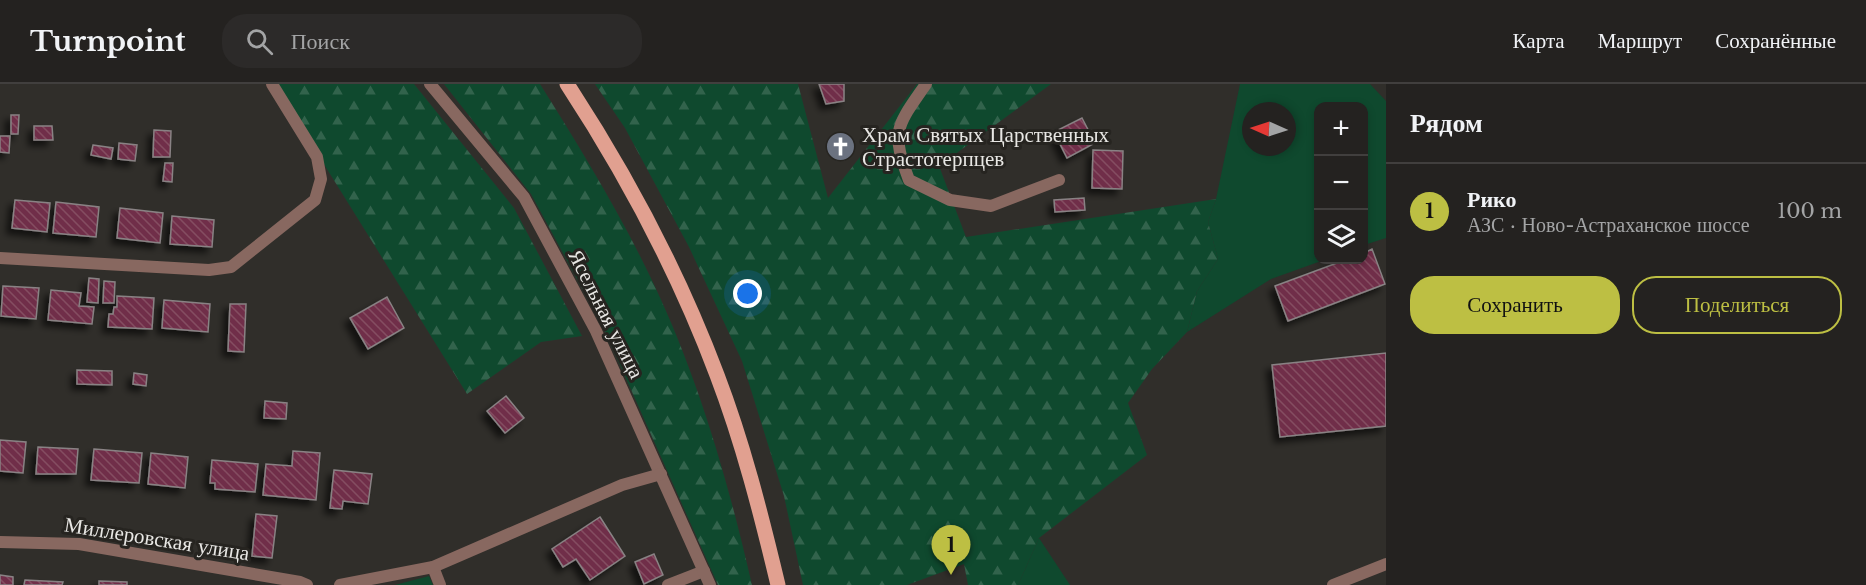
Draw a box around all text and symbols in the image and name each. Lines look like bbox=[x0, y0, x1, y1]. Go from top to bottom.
search box bbox=[222, 14, 642, 68]
text: Turnpoint bbox=[30, 24, 186, 59]
icon: search bbox=[243, 25, 276, 58]
text: Поиск bbox=[291, 28, 350, 55]
text: Карта bbox=[1513, 28, 1565, 54]
text: Маршрут bbox=[1598, 28, 1682, 54]
text: Сохранённые bbox=[1715, 28, 1836, 54]
north arrow bbox=[1242, 102, 1296, 156]
map controls bbox=[1314, 102, 1368, 264]
button: + bbox=[1314, 102, 1368, 156]
text: Рядом bbox=[1410, 107, 1483, 139]
place label: Храм Святых Царственных Страстотерпцев bbox=[862, 122, 1110, 172]
church icon: Храм Святых Царственных Страстотерпцев bbox=[825, 131, 857, 163]
button: − bbox=[1314, 156, 1368, 210]
text: Рико bbox=[1467, 186, 1517, 213]
text: 1 bbox=[1425, 199, 1434, 223]
text: 100 m bbox=[1777, 199, 1842, 223]
button: layers bbox=[1314, 210, 1368, 264]
text: АЗС · Ново-Астраханское шоссе bbox=[1467, 213, 1750, 237]
street label: Ясельная улица bbox=[562, 245, 650, 383]
button: Сохранить bbox=[1410, 276, 1620, 334]
button: Поделиться bbox=[1632, 276, 1842, 334]
your location bbox=[733, 279, 762, 308]
street label: Миллеровская улица bbox=[63, 512, 252, 567]
pin: 1 bbox=[932, 526, 970, 575]

